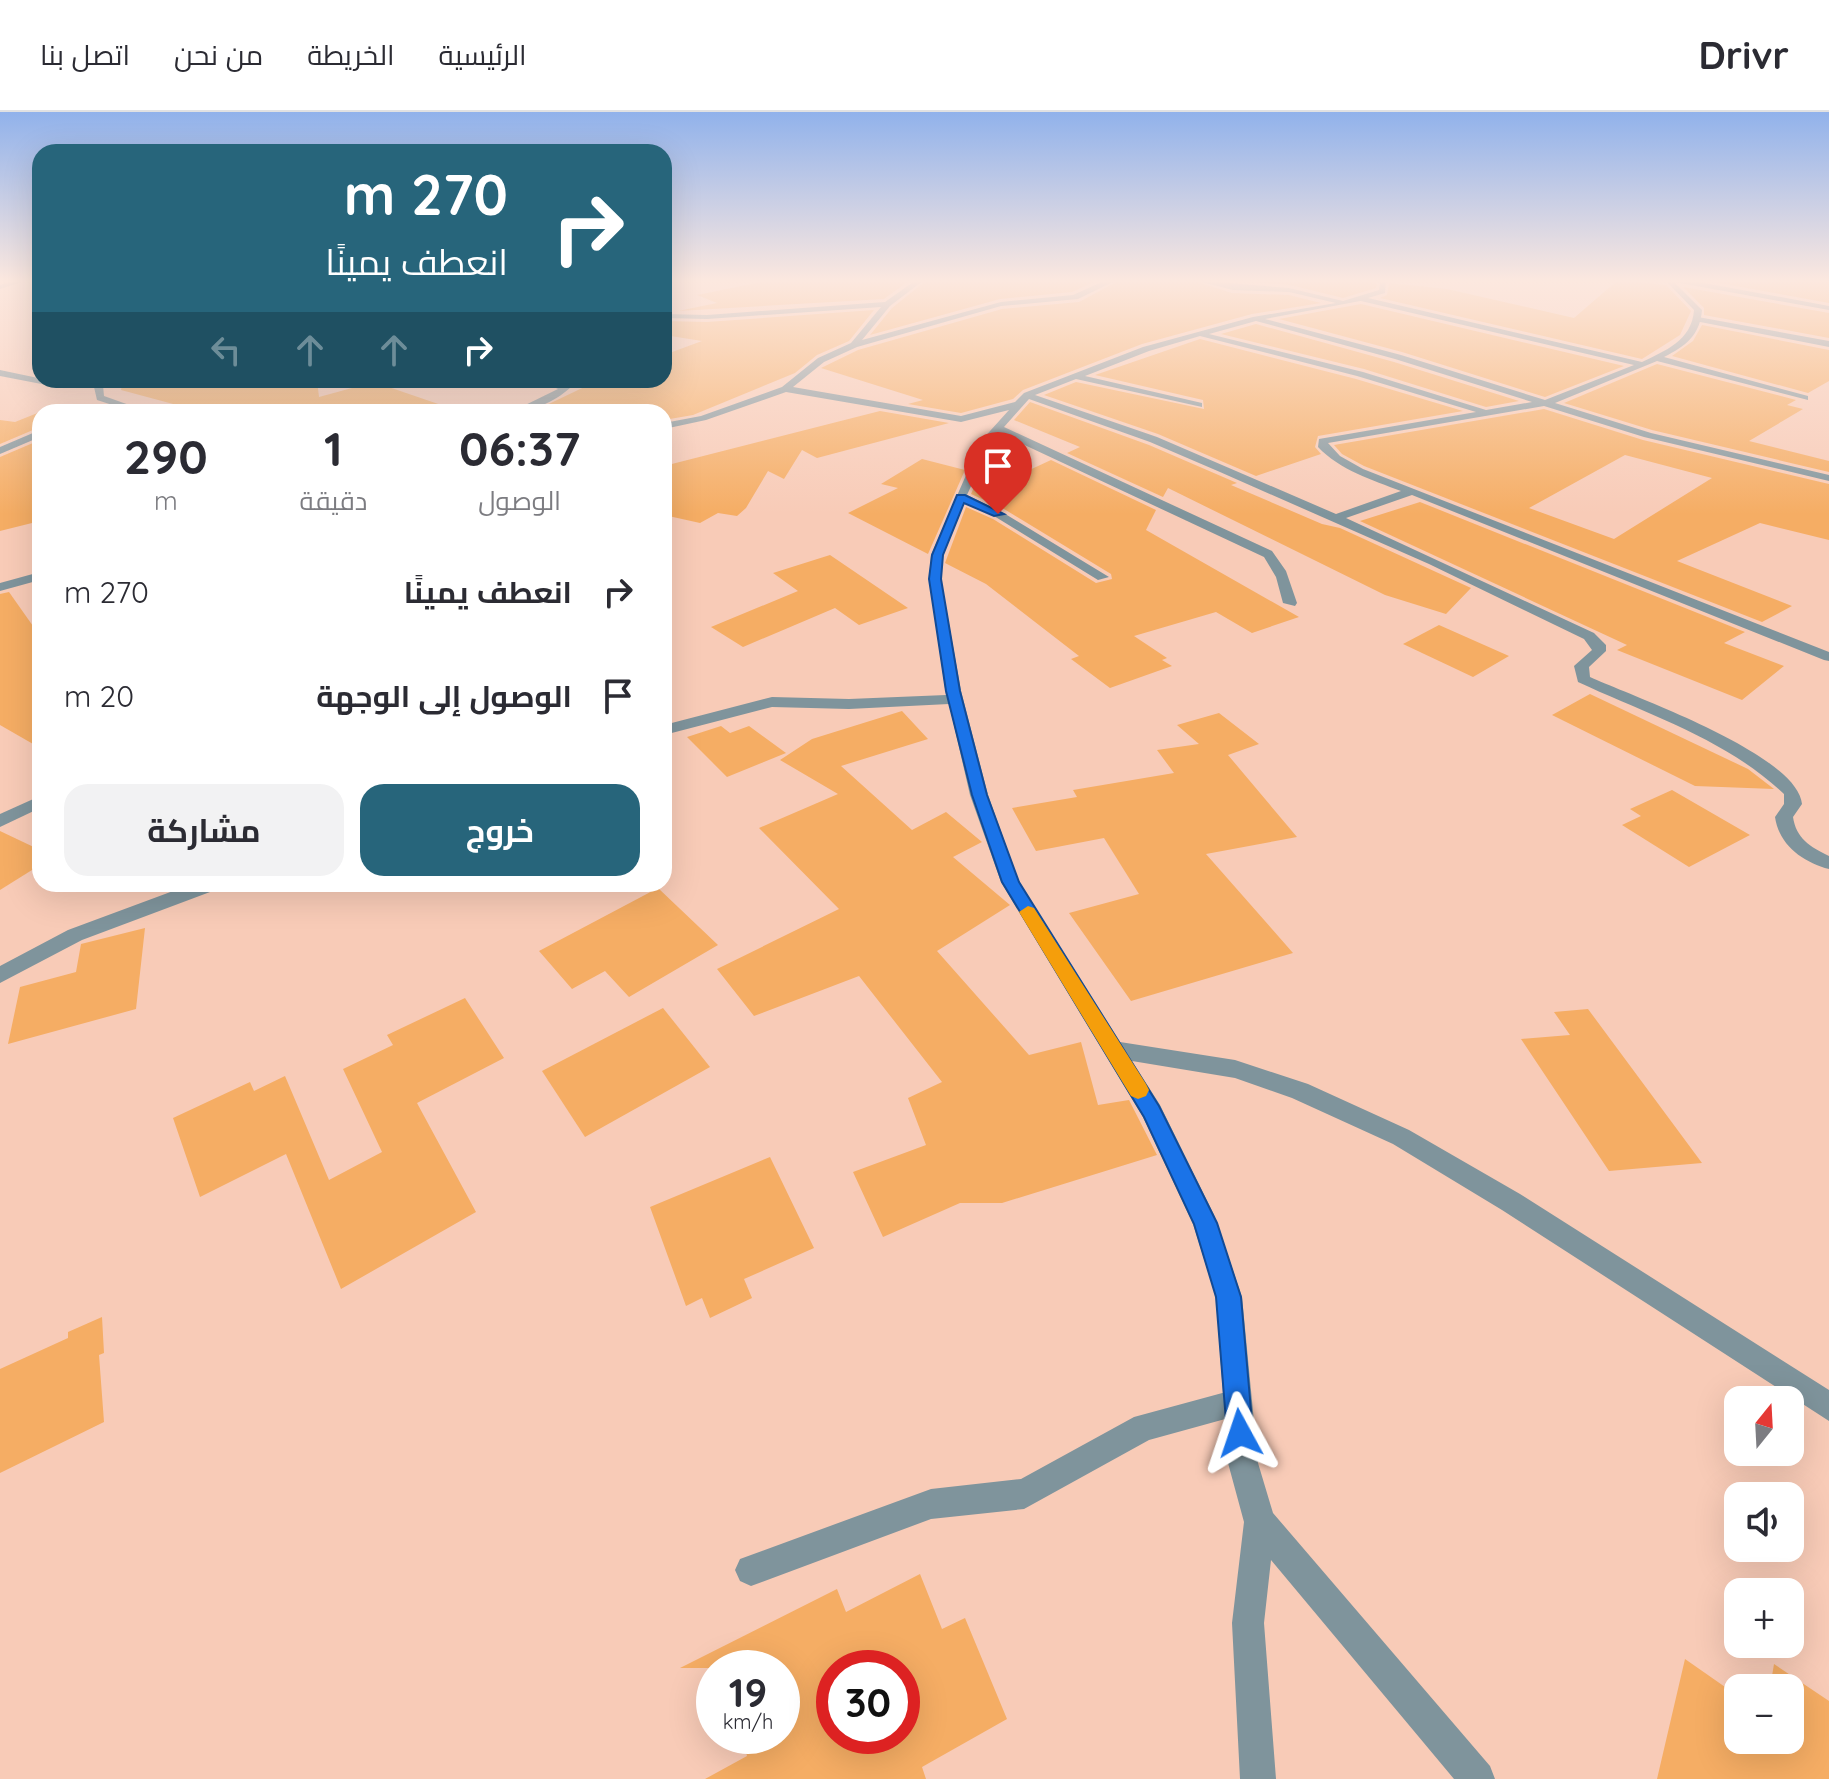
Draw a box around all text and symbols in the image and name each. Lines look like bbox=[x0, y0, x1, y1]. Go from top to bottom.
text: Drivr bbox=[1699, 31, 1789, 79]
text: اتصل بنا bbox=[40, 37, 130, 72]
text: من نحن bbox=[174, 37, 263, 72]
text: الخريطة bbox=[307, 37, 395, 72]
text: الرئيسية bbox=[439, 37, 526, 72]
text: 270 m bbox=[344, 159, 508, 229]
icon: right bbox=[536, 176, 640, 280]
text: انعطف يمينًا bbox=[325, 239, 508, 284]
icon: left bbox=[204, 328, 248, 372]
icon: ahead bbox=[288, 328, 332, 372]
icon: ahead bbox=[372, 328, 416, 372]
icon: right bbox=[456, 328, 500, 372]
text: 1 bbox=[324, 418, 343, 478]
text: 06:37 bbox=[459, 418, 580, 478]
text: 290 bbox=[124, 426, 208, 486]
pin bbox=[964, 432, 1032, 514]
icon: arrive bbox=[976, 444, 1020, 488]
text: m bbox=[154, 484, 178, 517]
text: دقيقة bbox=[300, 484, 367, 517]
text: الوصول bbox=[478, 484, 561, 517]
icon: right bbox=[596, 570, 640, 614]
text: 270 m bbox=[64, 573, 149, 611]
text: انعطف يمينًا bbox=[404, 573, 572, 611]
icon: arrive bbox=[596, 674, 640, 718]
text: 20 m bbox=[64, 677, 134, 715]
text: الوصول إلى الوجهة bbox=[316, 677, 572, 715]
button: مشاركة bbox=[64, 784, 344, 876]
button: خروج bbox=[360, 784, 640, 876]
north arrow bbox=[1724, 1386, 1804, 1466]
map controls bbox=[1724, 1386, 1804, 1754]
position arrow bbox=[1198, 1391, 1282, 1475]
button: sound bbox=[1724, 1482, 1804, 1562]
button: + bbox=[1724, 1578, 1804, 1658]
speed limit sign: 30 bbox=[816, 1650, 920, 1754]
text: 19 bbox=[729, 1667, 767, 1717]
button: − bbox=[1724, 1674, 1804, 1754]
text: km/h bbox=[723, 1709, 773, 1734]

